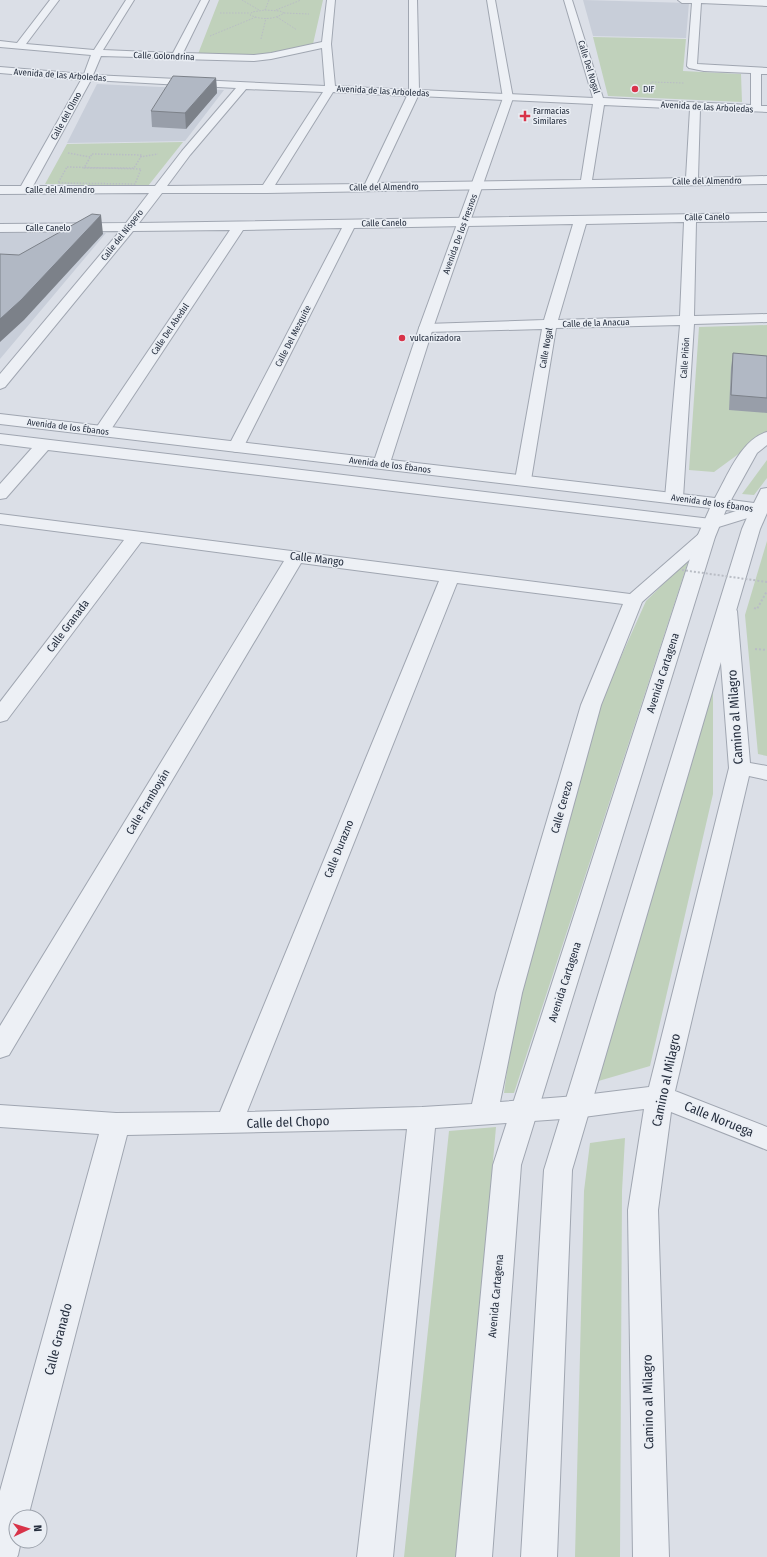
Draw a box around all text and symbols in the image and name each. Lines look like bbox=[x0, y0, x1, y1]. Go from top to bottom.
street label: Calle Del Nogal bbox=[576, 39, 602, 95]
street label: Calle Golondrina bbox=[133, 50, 195, 62]
street label: Avenida de las Arboledas bbox=[13, 67, 107, 83]
street label: Avenida de las Arboledas bbox=[336, 84, 430, 98]
marker: DIF bbox=[630, 84, 640, 94]
place label: DIF bbox=[643, 84, 655, 94]
street label: Calle del Olmo bbox=[49, 90, 83, 142]
street label: Avenida de las Arboledas bbox=[660, 100, 754, 114]
place label: Farmacias Similares bbox=[533, 106, 570, 126]
marker: Farmacias Similares bbox=[520, 111, 530, 121]
street label: Calle del Almendro bbox=[672, 175, 742, 187]
street label: Calle del Almendro bbox=[349, 181, 419, 193]
street label: Calle del Almendro bbox=[25, 185, 95, 195]
street label: Avenida De los Fresnos bbox=[441, 192, 479, 275]
street label: Calle del Níspero bbox=[99, 207, 145, 263]
street label: Calle Canelo bbox=[684, 212, 730, 222]
street label: Calle Canelo bbox=[361, 218, 407, 228]
street label: Calle Canelo bbox=[25, 223, 71, 233]
street label: Calle Del Abedul bbox=[149, 301, 191, 357]
street label: Calle Del Mezquite bbox=[273, 303, 313, 368]
street label: Calle de la Anacua bbox=[562, 317, 630, 329]
street label: Calle Nogal bbox=[538, 326, 555, 369]
marker: vulcanizadora bbox=[397, 333, 407, 343]
place label: vulcanizadora bbox=[410, 333, 462, 343]
street label: Calle Piñón bbox=[679, 337, 691, 379]
street label: Avenida de los Ébanos bbox=[26, 416, 110, 437]
street label: Avenida de los Ébanos bbox=[348, 454, 432, 475]
street label: Avenida de los Ébanos bbox=[670, 491, 754, 514]
street label: Calle Mango bbox=[289, 549, 345, 569]
street label: Calle Granada bbox=[44, 597, 92, 655]
street label: Avenida Cartagena bbox=[644, 631, 682, 715]
street label: Camino al Milagro bbox=[724, 669, 746, 765]
street label: Calle Framboyán bbox=[123, 767, 173, 837]
street label: Calle Cerezo bbox=[548, 779, 576, 835]
street label: Calle Durazno bbox=[321, 818, 357, 880]
street label: Avenida Cartagena bbox=[546, 940, 584, 1024]
street label: Camino al Milagro bbox=[649, 1032, 683, 1128]
street label: Calle Noruega bbox=[682, 1098, 756, 1140]
street label: Calle del Chopo bbox=[246, 1113, 330, 1131]
street label: Avenida Cartagena bbox=[486, 1254, 506, 1338]
street label: Calle Granado bbox=[41, 1301, 75, 1377]
street label: Camino al Milagro bbox=[640, 1354, 656, 1450]
north arrow bbox=[8, 1509, 48, 1549]
text: N bbox=[31, 1525, 44, 1532]

